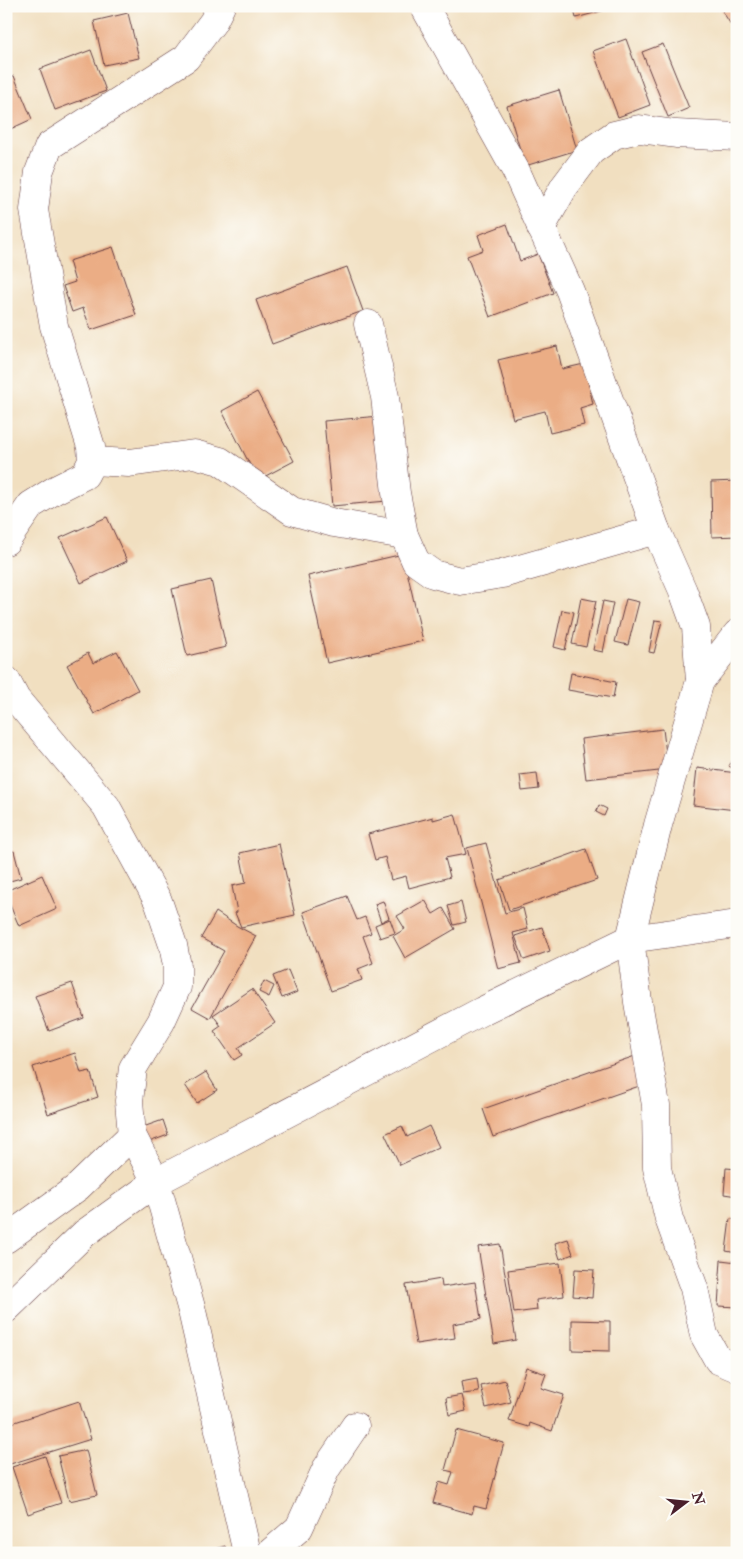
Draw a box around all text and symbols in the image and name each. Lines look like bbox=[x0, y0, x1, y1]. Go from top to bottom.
north arrow bbox=[660, 1476, 710, 1526]
text: N bbox=[688, 1489, 708, 1507]

